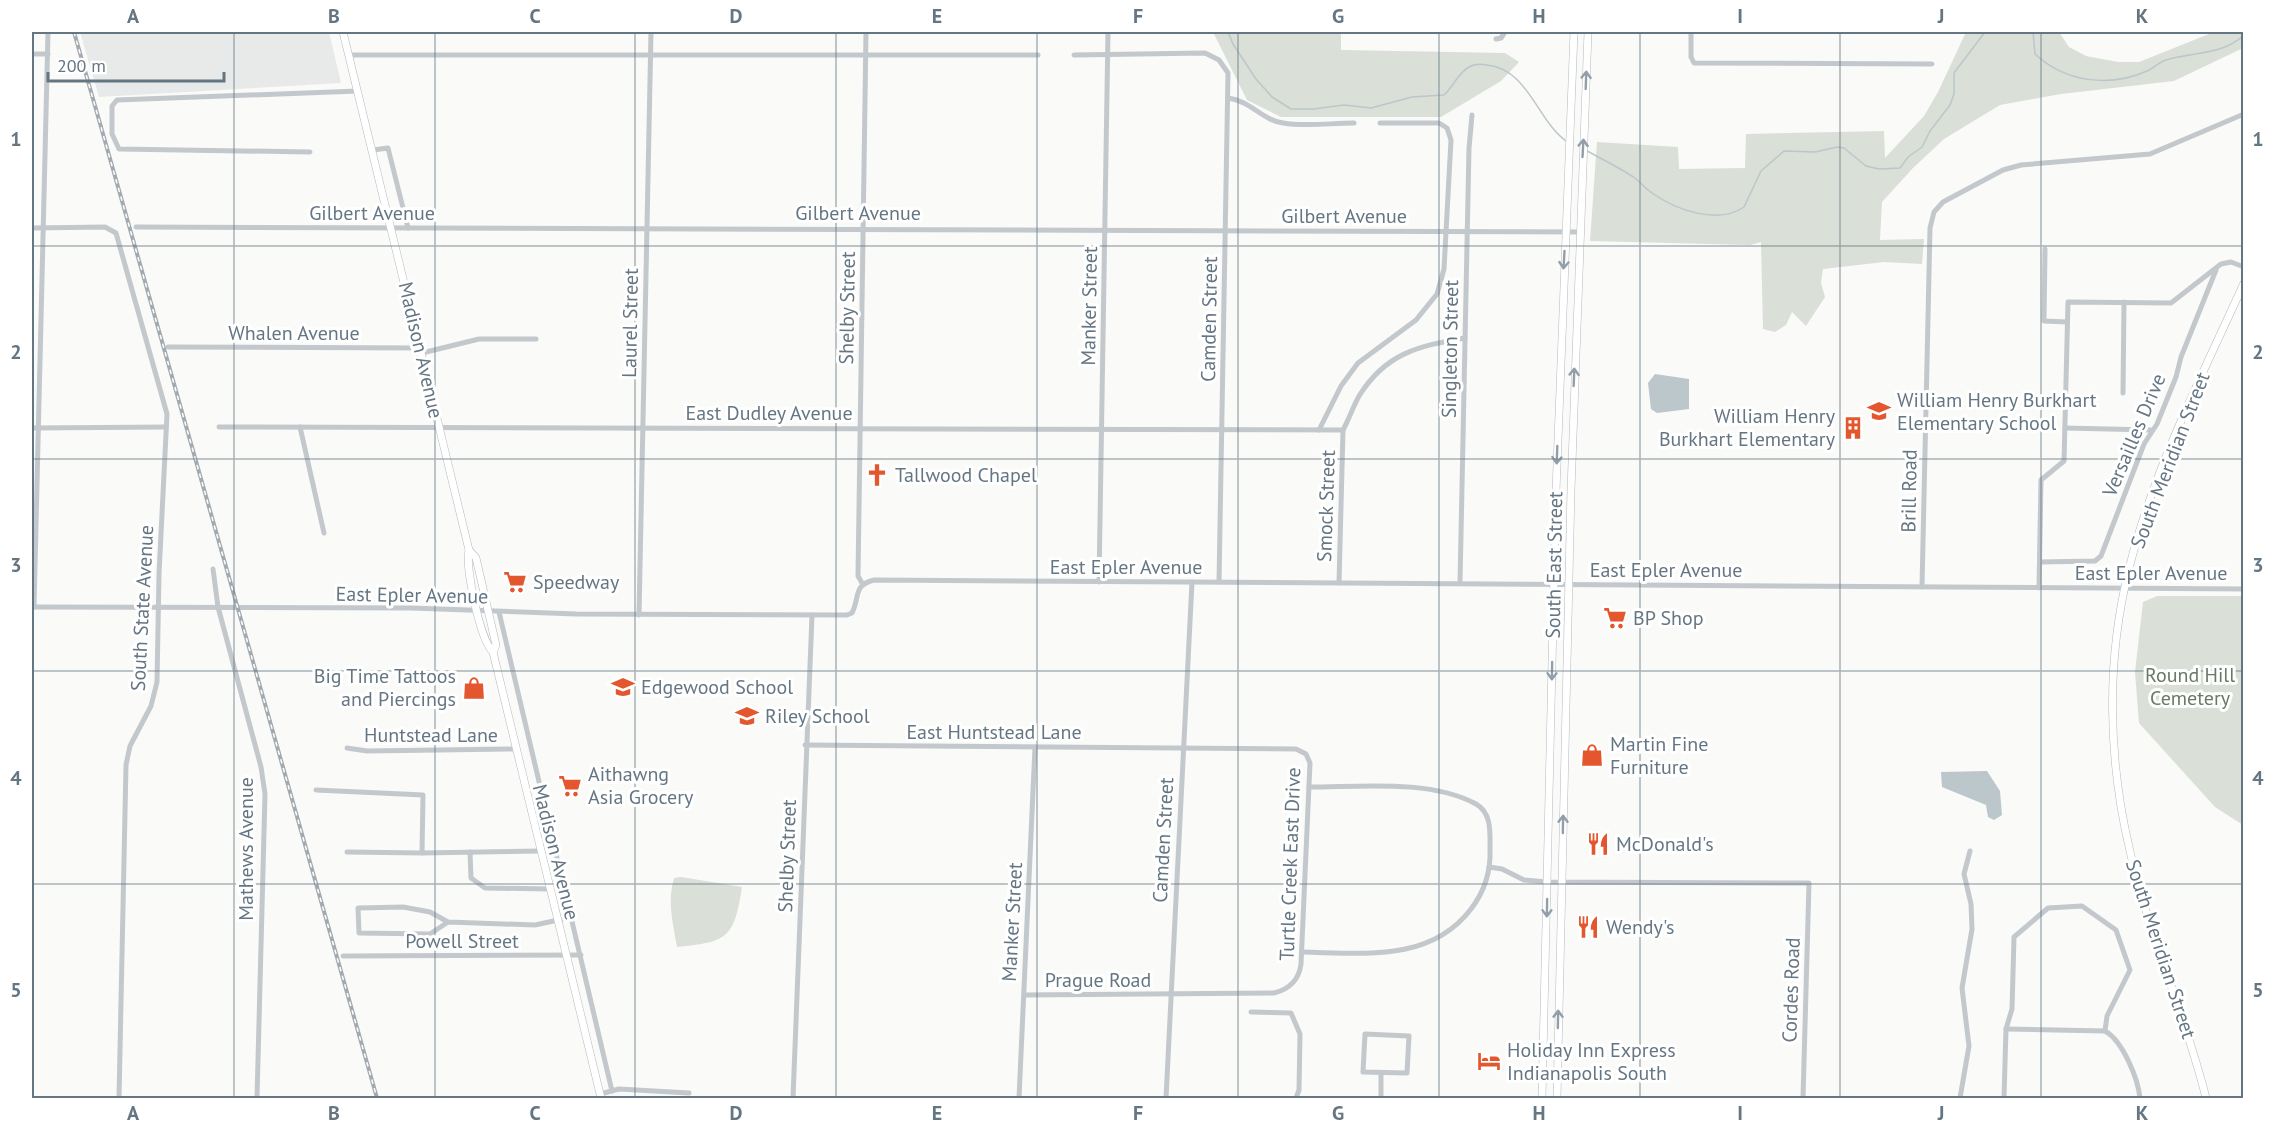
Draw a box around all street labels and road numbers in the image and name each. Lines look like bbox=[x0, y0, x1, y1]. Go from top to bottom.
street label: Gilbert Avenue bbox=[309, 200, 435, 226]
street label: Gilbert Avenue bbox=[795, 200, 921, 226]
street label: Gilbert Avenue bbox=[1281, 203, 1407, 229]
street label: Manker Street bbox=[1075, 246, 1103, 366]
street label: Shelby Street bbox=[833, 251, 861, 365]
street label: Camden Street bbox=[1195, 256, 1223, 382]
street label: Laurel Street bbox=[616, 268, 644, 378]
street label: Madison Avenue bbox=[393, 279, 449, 421]
street label: Singleton Street bbox=[1436, 279, 1464, 418]
street label: Whalen Avenue bbox=[228, 320, 360, 346]
street label: South Meridian Street bbox=[2124, 368, 2216, 552]
street label: Versailles Drive bbox=[2096, 369, 2172, 501]
street label: East Dudley Avenue bbox=[685, 400, 853, 426]
street label: Smock Street bbox=[1311, 449, 1341, 562]
street label: Brill Road bbox=[1895, 449, 1923, 533]
street label: South East Street bbox=[1540, 491, 1568, 639]
street label: South State Avenue bbox=[125, 524, 159, 692]
street label: East Epler Avenue bbox=[1050, 554, 1202, 580]
street label: East Epler Avenue bbox=[1590, 557, 1742, 583]
street label: East Epler Avenue bbox=[2075, 560, 2227, 586]
street label: East Epler Avenue bbox=[335, 581, 489, 609]
street label: East Huntstead Lane bbox=[906, 719, 1082, 745]
street label: Huntstead Lane bbox=[364, 722, 498, 748]
street label: Turtle Creek East Drive bbox=[1274, 767, 1306, 961]
street label: Camden Street bbox=[1147, 776, 1179, 903]
street label: Mathews Avenue bbox=[233, 777, 259, 921]
street label: Madison Avenue bbox=[527, 781, 585, 923]
street label: Shelby Street bbox=[772, 799, 802, 913]
street label: South Meridian Street bbox=[2120, 856, 2202, 1042]
street label: Manker Street bbox=[996, 861, 1028, 982]
street label: Powell Street bbox=[405, 928, 519, 954]
street label: Cordes Road bbox=[1776, 937, 1806, 1043]
street label: Prague Road bbox=[1045, 967, 1151, 993]

